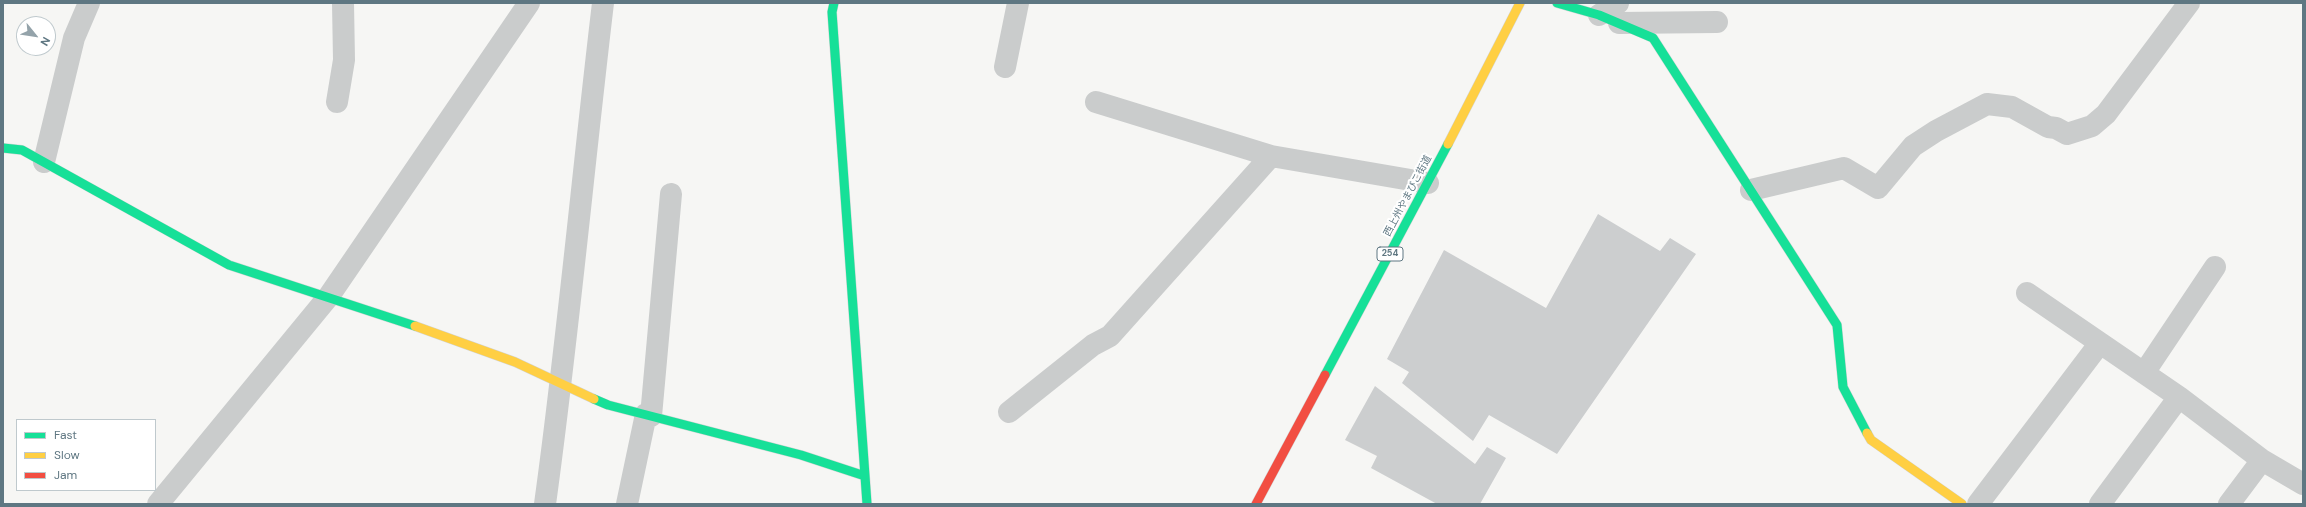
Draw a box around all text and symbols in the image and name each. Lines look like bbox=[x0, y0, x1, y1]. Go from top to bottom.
north arrow bbox=[16, 16, 56, 56]
text: N bbox=[37, 35, 54, 48]
street label: 西上州やまびこ街道 bbox=[1382, 153, 1434, 239]
road number: 254 bbox=[1377, 247, 1403, 261]
legend bbox=[16, 419, 156, 491]
text: Fast bbox=[54, 427, 77, 443]
text: Slow bbox=[54, 447, 80, 463]
text: Jam bbox=[54, 467, 77, 483]

